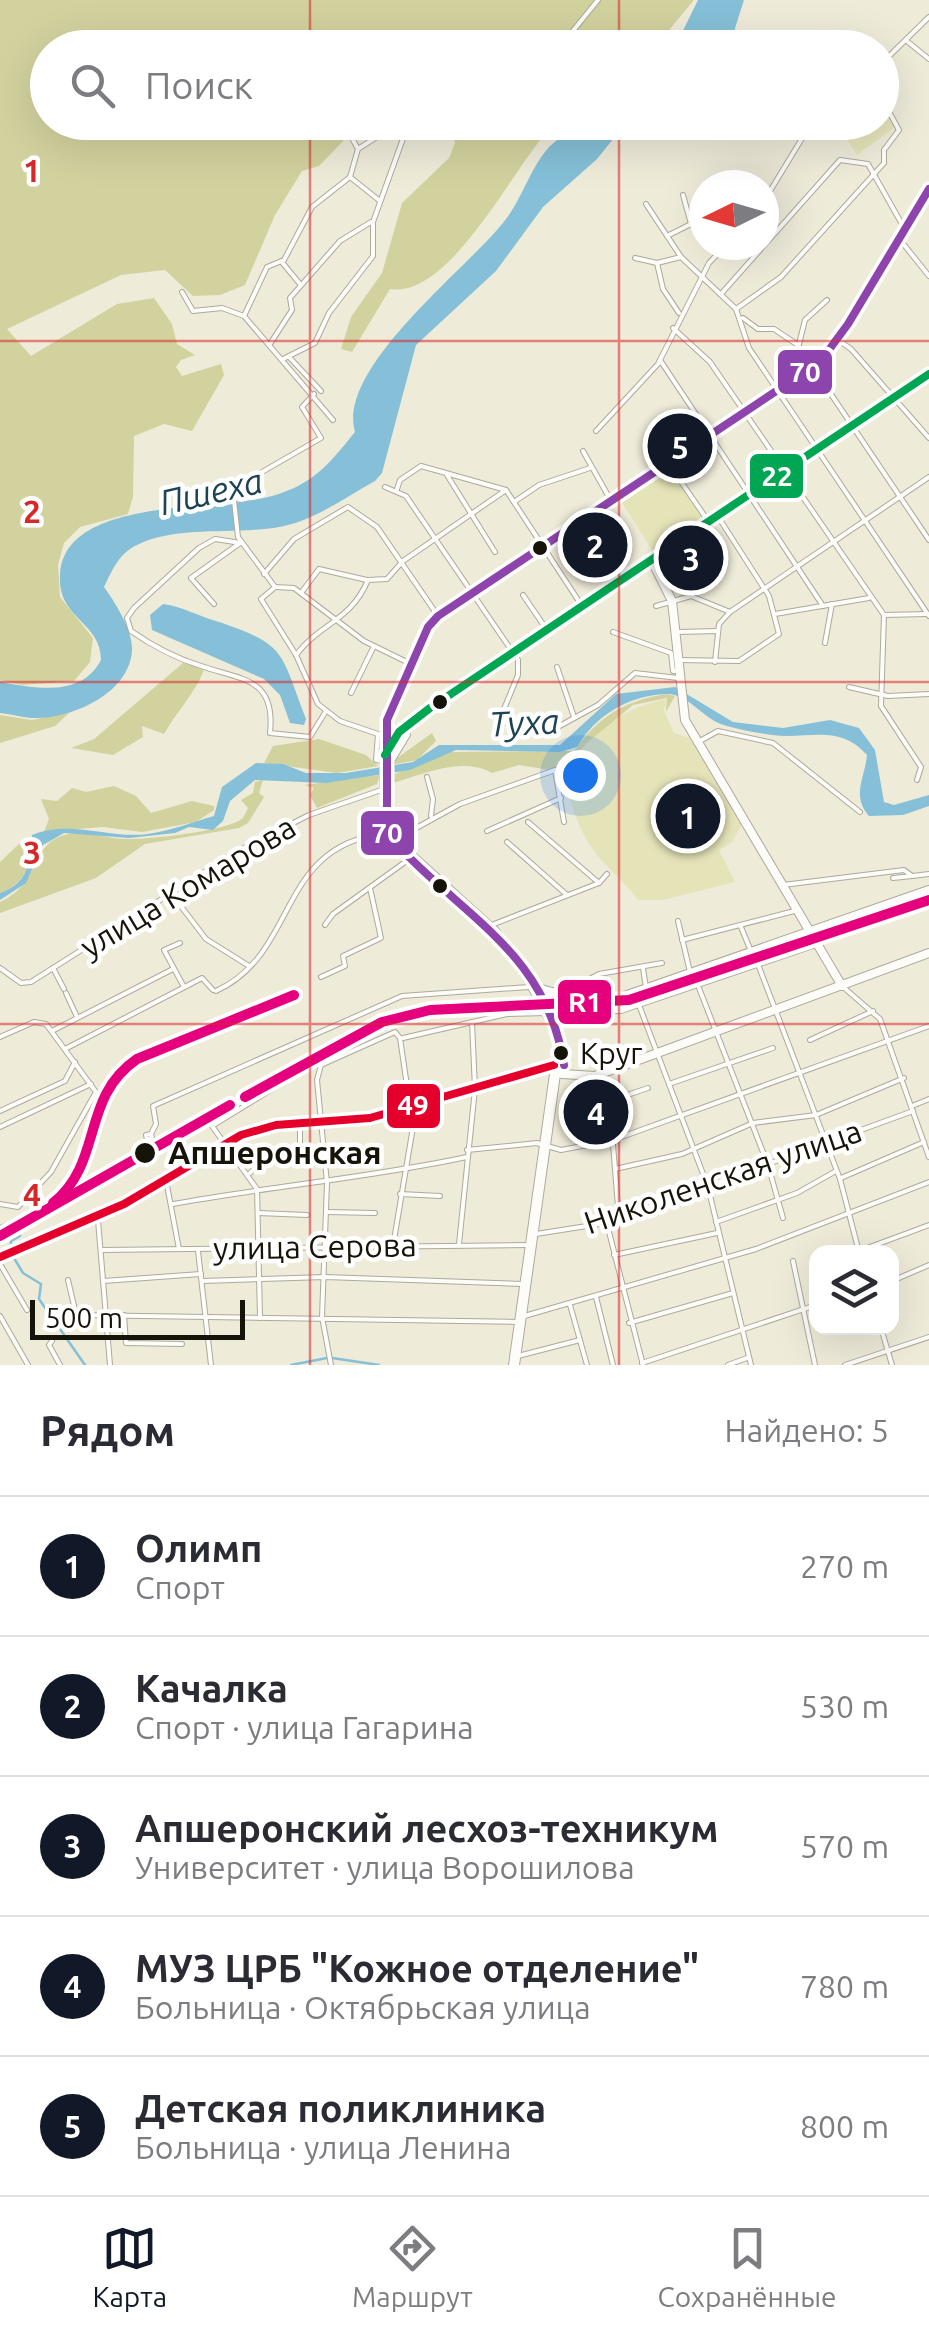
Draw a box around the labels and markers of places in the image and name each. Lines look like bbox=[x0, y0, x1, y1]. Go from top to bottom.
pin: 5 bbox=[648, 408, 712, 484]
pin: 2 bbox=[562, 508, 628, 582]
pin: 3 bbox=[658, 520, 724, 596]
unlabelled marker bbox=[530, 538, 550, 558]
unlabelled marker bbox=[430, 692, 450, 712]
pin: 1 bbox=[656, 778, 720, 854]
unlabelled marker bbox=[430, 876, 450, 896]
place label: Круг bbox=[580, 1036, 642, 1070]
marker: Круг bbox=[551, 1043, 571, 1063]
pin: 4 bbox=[564, 1074, 628, 1150]
place label: Апшеронская bbox=[168, 1134, 382, 1170]
marker: Апшеронская bbox=[132, 1140, 158, 1166]

